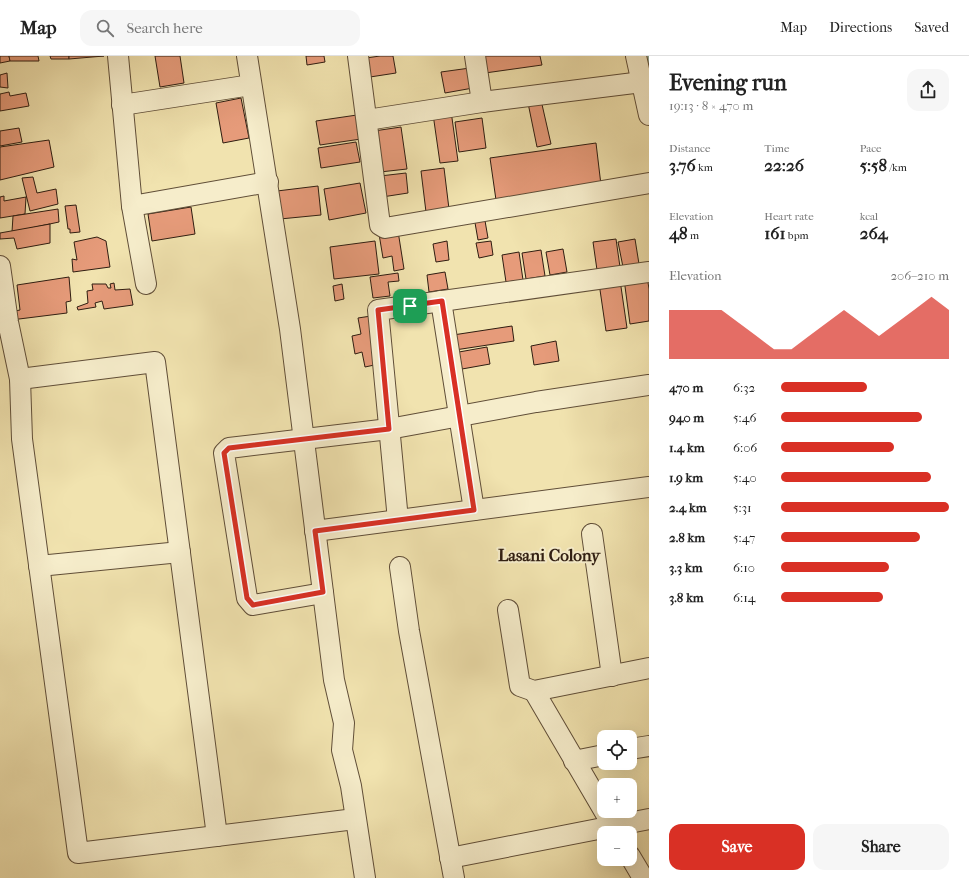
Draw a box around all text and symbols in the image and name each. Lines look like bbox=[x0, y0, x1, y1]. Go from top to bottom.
search box bbox=[80, 10, 360, 46]
text: Map bbox=[20, 17, 56, 39]
icon: search bbox=[94, 17, 116, 39]
text: Search here bbox=[126, 19, 203, 37]
text: Map bbox=[780, 19, 807, 36]
text: Directions bbox=[829, 19, 892, 36]
text: Saved bbox=[914, 19, 949, 36]
button: share bbox=[907, 69, 949, 111]
text: Evening run bbox=[669, 70, 787, 96]
text: 19:13 · 8 × 470 m bbox=[669, 98, 753, 113]
text: Distance bbox=[669, 142, 710, 155]
text: Time bbox=[764, 142, 789, 155]
text: Pace bbox=[860, 142, 882, 155]
text: 3.76 bbox=[669, 155, 696, 175]
text: 22:26 bbox=[764, 155, 804, 175]
text: 5:58 bbox=[860, 155, 887, 175]
text: km bbox=[696, 161, 713, 174]
text: /km bbox=[887, 161, 907, 174]
text: Elevation bbox=[669, 210, 713, 223]
text: Heart rate bbox=[764, 210, 814, 223]
text: kcal bbox=[860, 210, 878, 223]
text: 48 bbox=[669, 223, 688, 243]
text: 161 bbox=[764, 223, 786, 243]
text: 264 bbox=[860, 223, 888, 243]
text: m bbox=[688, 229, 699, 242]
text: bpm bbox=[786, 229, 809, 242]
text: Elevation bbox=[669, 268, 722, 283]
text: 206–210 m bbox=[890, 268, 949, 283]
pin bbox=[393, 289, 427, 323]
icon: arrive bbox=[399, 295, 421, 317]
text: 470 m bbox=[669, 380, 703, 395]
text: 6:32 bbox=[733, 380, 755, 395]
text: 940 m bbox=[669, 410, 704, 425]
text: 5:46 bbox=[733, 410, 756, 425]
text: 1.4 km bbox=[669, 440, 704, 455]
text: 6:06 bbox=[733, 440, 757, 455]
text: 1.9 km bbox=[669, 470, 703, 485]
text: 5:40 bbox=[733, 470, 757, 485]
text: 2.4 km bbox=[669, 500, 706, 515]
text: 5:31 bbox=[733, 500, 752, 515]
text: 2.8 km bbox=[669, 530, 705, 545]
text: 5:47 bbox=[733, 530, 755, 545]
district label: Lasani Colony bbox=[498, 545, 601, 566]
text: 3.3 km bbox=[669, 560, 702, 575]
text: 6:10 bbox=[733, 560, 755, 575]
text: 3.8 km bbox=[669, 590, 704, 605]
text: 6:14 bbox=[733, 590, 756, 605]
map controls bbox=[597, 730, 637, 866]
button: locate bbox=[597, 730, 637, 770]
button: + bbox=[597, 778, 637, 818]
button: Save bbox=[669, 824, 805, 870]
button: Share bbox=[813, 824, 949, 870]
button: − bbox=[597, 826, 637, 866]

